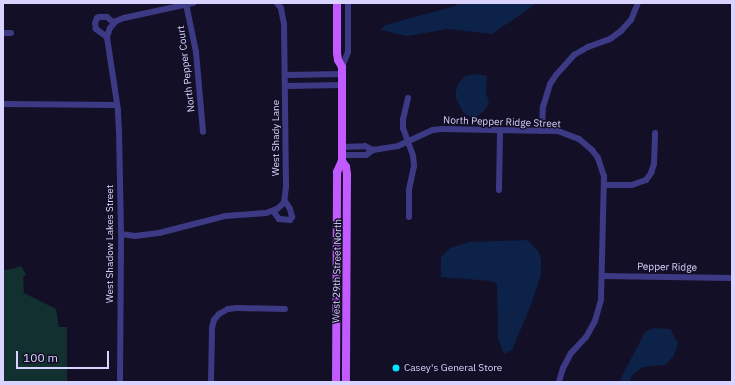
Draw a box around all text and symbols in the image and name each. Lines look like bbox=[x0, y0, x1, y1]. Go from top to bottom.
street label: North Pepper Court bbox=[175, 25, 197, 113]
street label: West Shady Lane bbox=[270, 100, 282, 176]
street label: North Pepper Ridge Street bbox=[443, 114, 561, 130]
street label: West Shadow Lakes Street bbox=[104, 185, 116, 303]
street label: West 29th Street North bbox=[330, 219, 344, 323]
street label: Pepper Ridge bbox=[637, 260, 697, 274]
scale bar bbox=[18, 343, 111, 369]
text: 100 m bbox=[23, 350, 58, 365]
place label: Casey's General Store bbox=[404, 362, 502, 374]
marker: Casey's General Store bbox=[391, 363, 401, 373]

